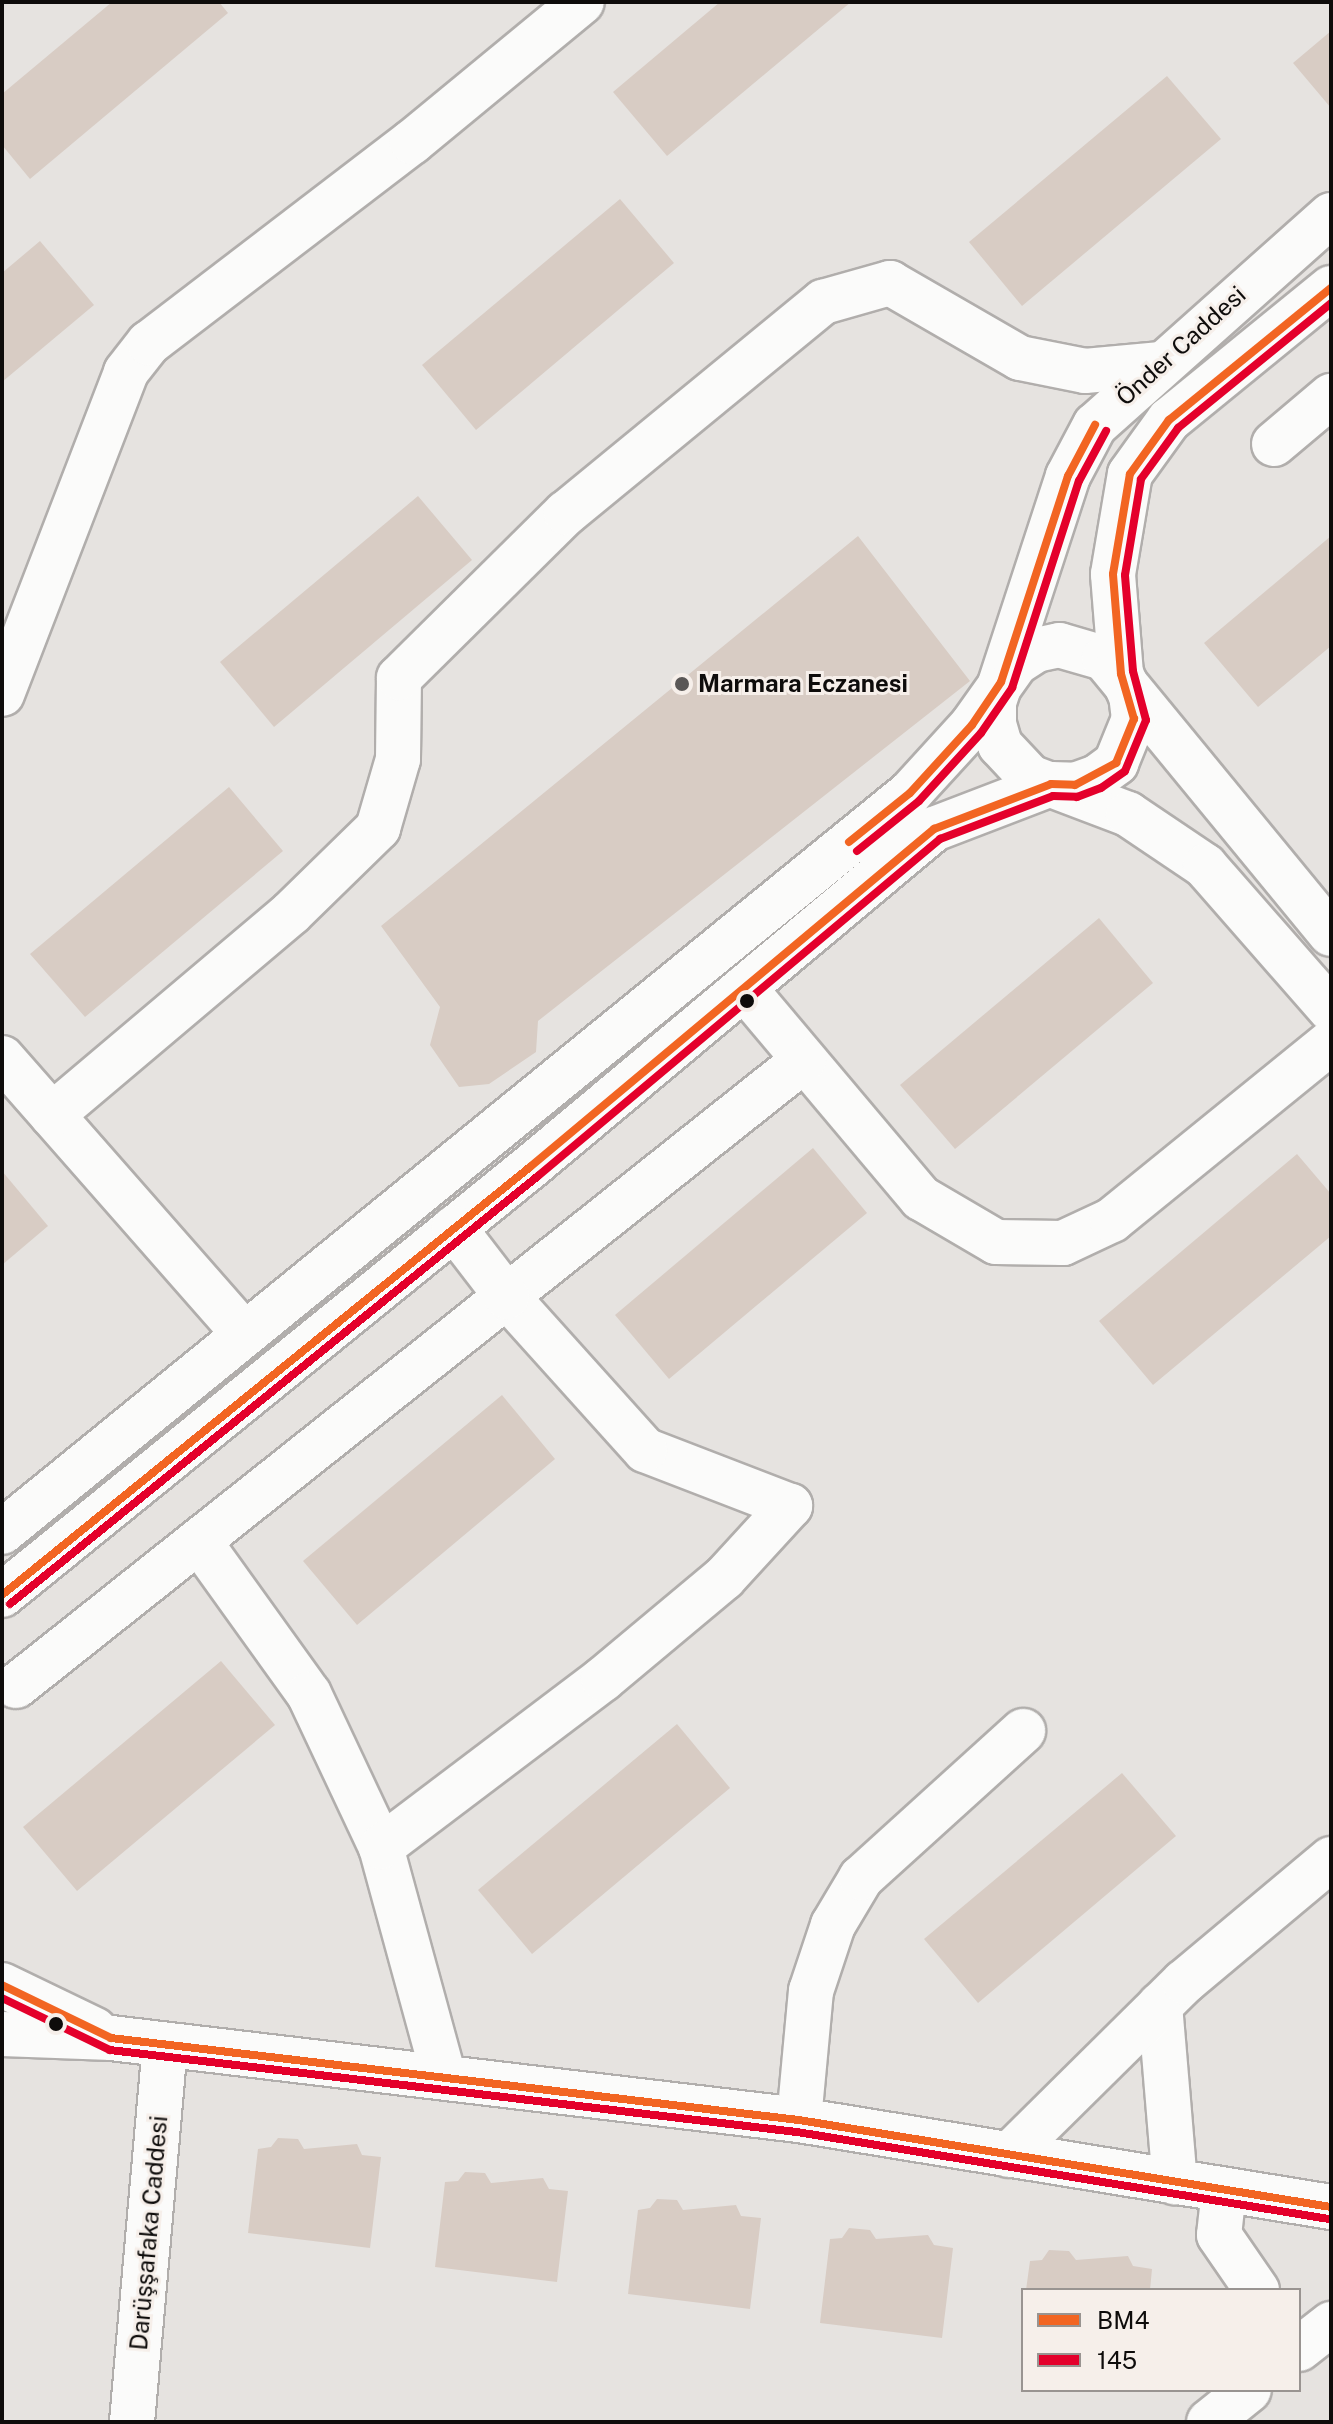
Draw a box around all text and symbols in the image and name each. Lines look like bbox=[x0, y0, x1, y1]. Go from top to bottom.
street label: Önder Caddesi bbox=[1110, 280, 1252, 412]
place label: Marmara Eczanesi bbox=[698, 670, 908, 698]
marker: Marmara Eczanesi bbox=[673, 675, 691, 693]
unlabelled marker bbox=[739, 993, 755, 1009]
unlabelled marker bbox=[48, 2016, 64, 2032]
street label: Darüşşafaka Caddesi bbox=[124, 2115, 174, 2351]
legend bbox=[1021, 2288, 1301, 2392]
text: BM4 bbox=[1097, 2306, 1150, 2334]
text: 145 bbox=[1097, 2346, 1137, 2374]

